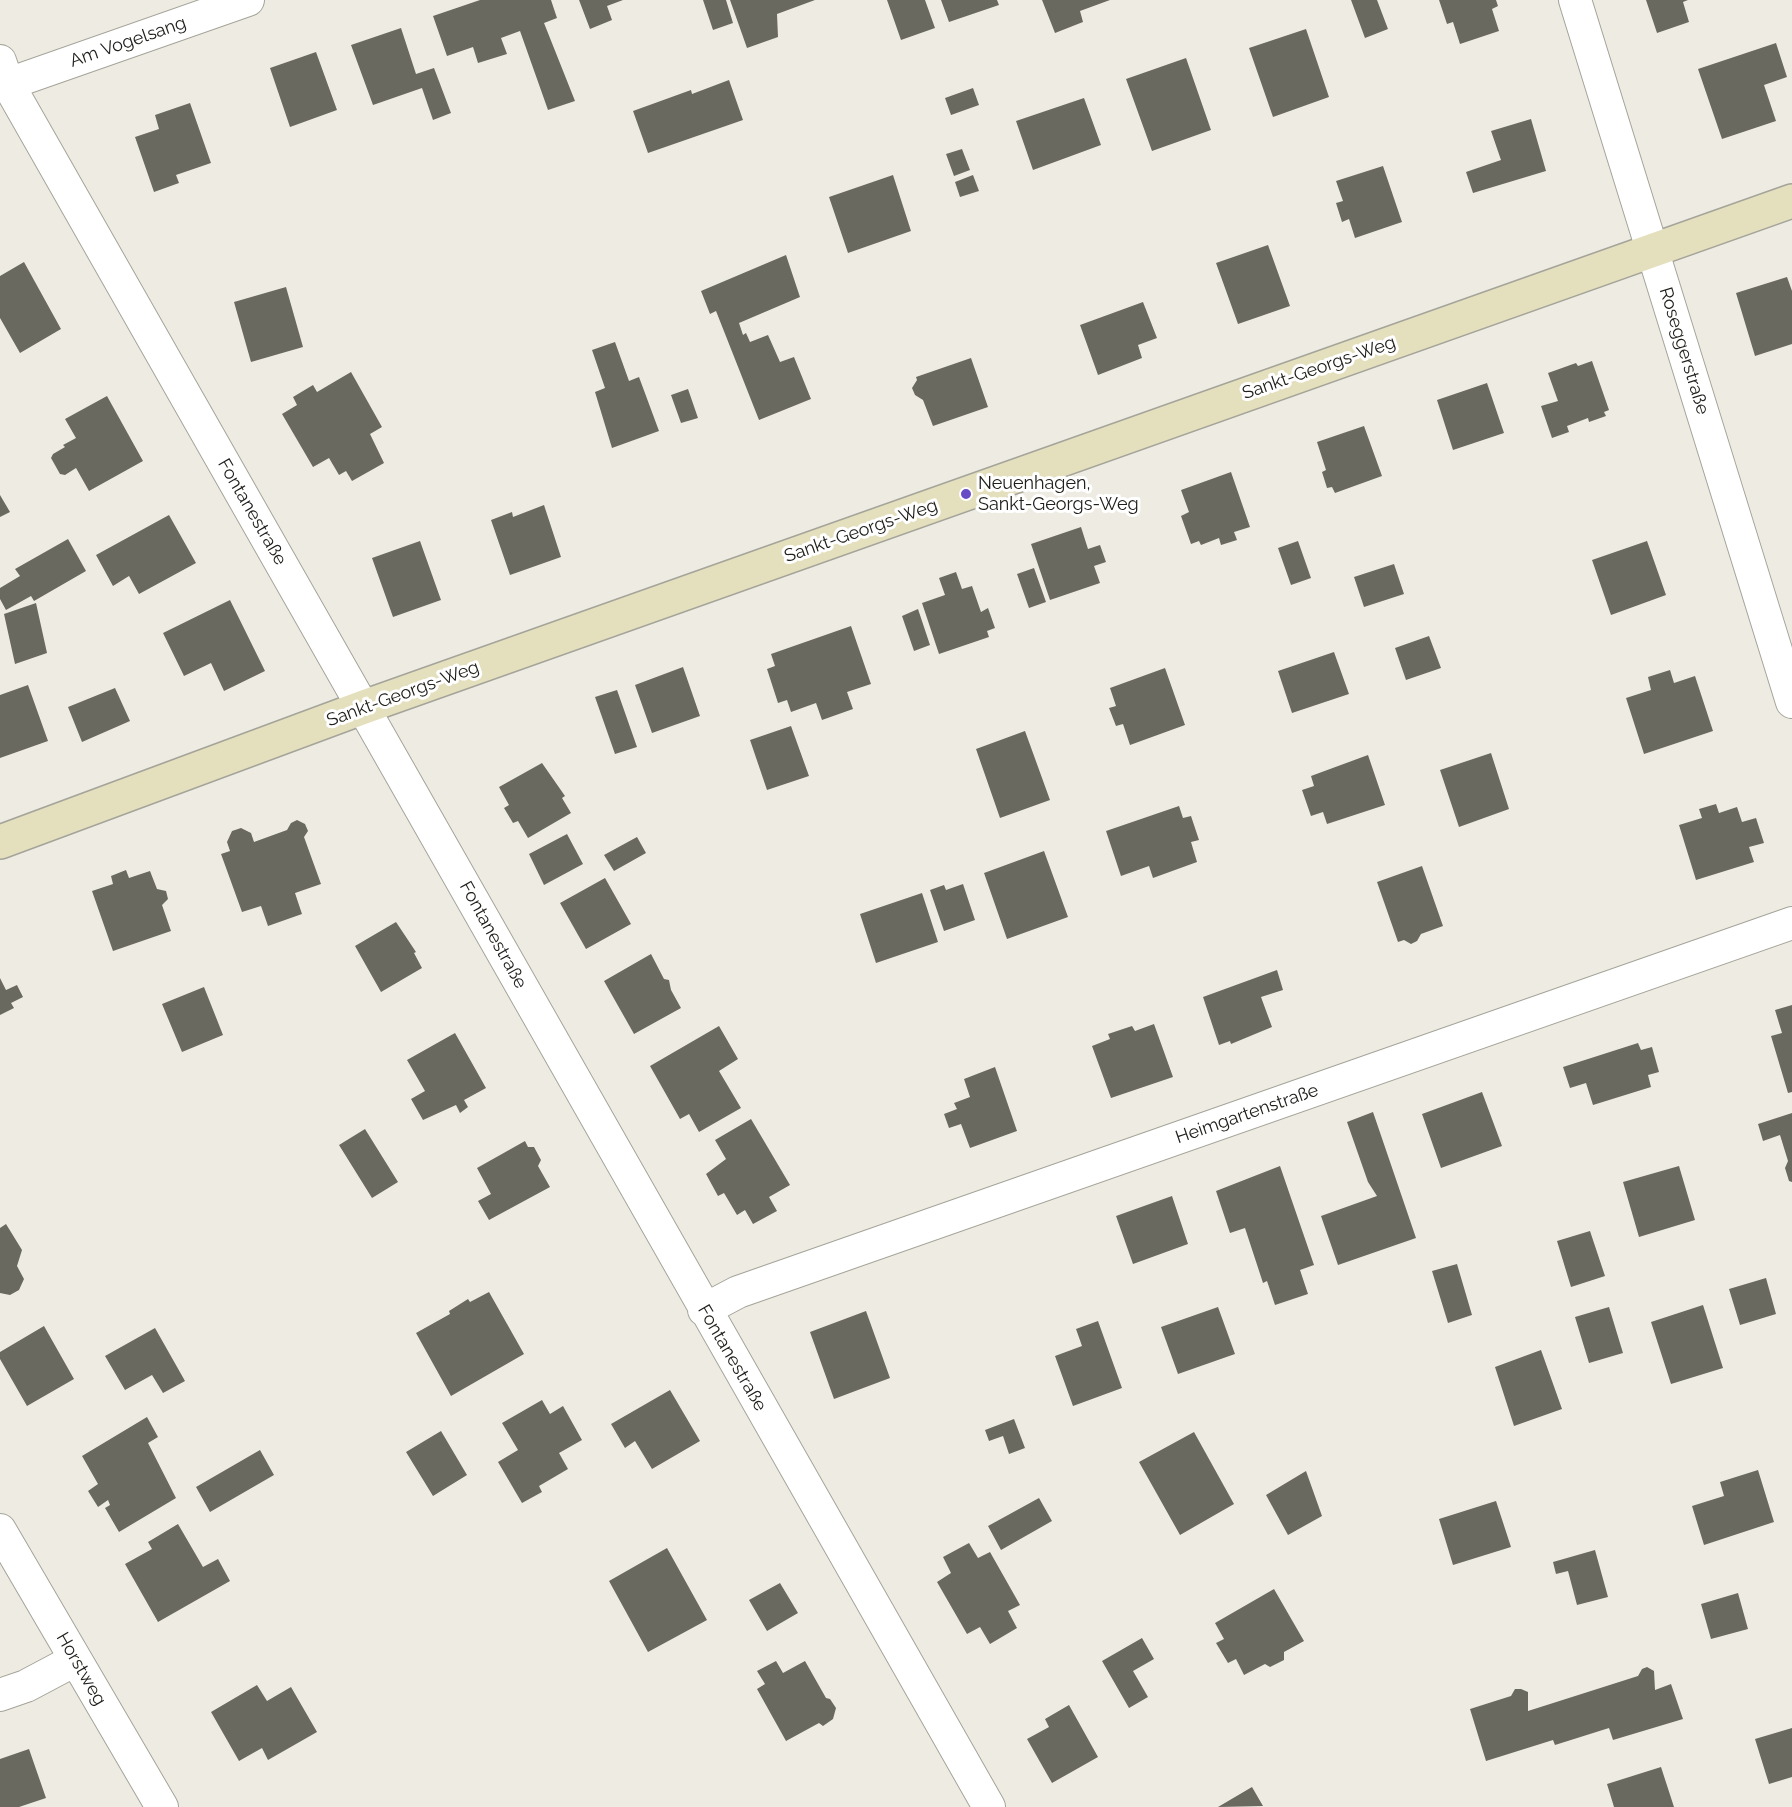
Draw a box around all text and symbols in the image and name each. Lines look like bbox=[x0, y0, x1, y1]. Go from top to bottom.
street label: Am Vogelsang bbox=[67, 12, 189, 72]
street label: Roseggerstraße bbox=[1654, 285, 1714, 417]
street label: Sankt-Georgs-Weg bbox=[1240, 332, 1398, 404]
street label: Fontanestraße bbox=[213, 455, 291, 569]
place label: Neuenhagen, Sankt-Georgs-Weg bbox=[978, 473, 1139, 516]
marker: Neuenhagen, Sankt-Georgs-Weg bbox=[959, 487, 973, 501]
street label: Sankt-Georgs-Weg bbox=[782, 495, 940, 567]
street label: Sankt-Georgs-Weg bbox=[324, 656, 482, 732]
street label: Fontanestraße bbox=[455, 878, 531, 992]
street label: Heimgartenstraße bbox=[1173, 1079, 1321, 1149]
street label: Fontanestraße bbox=[693, 1301, 771, 1415]
street label: Horstweg bbox=[51, 1629, 111, 1709]

